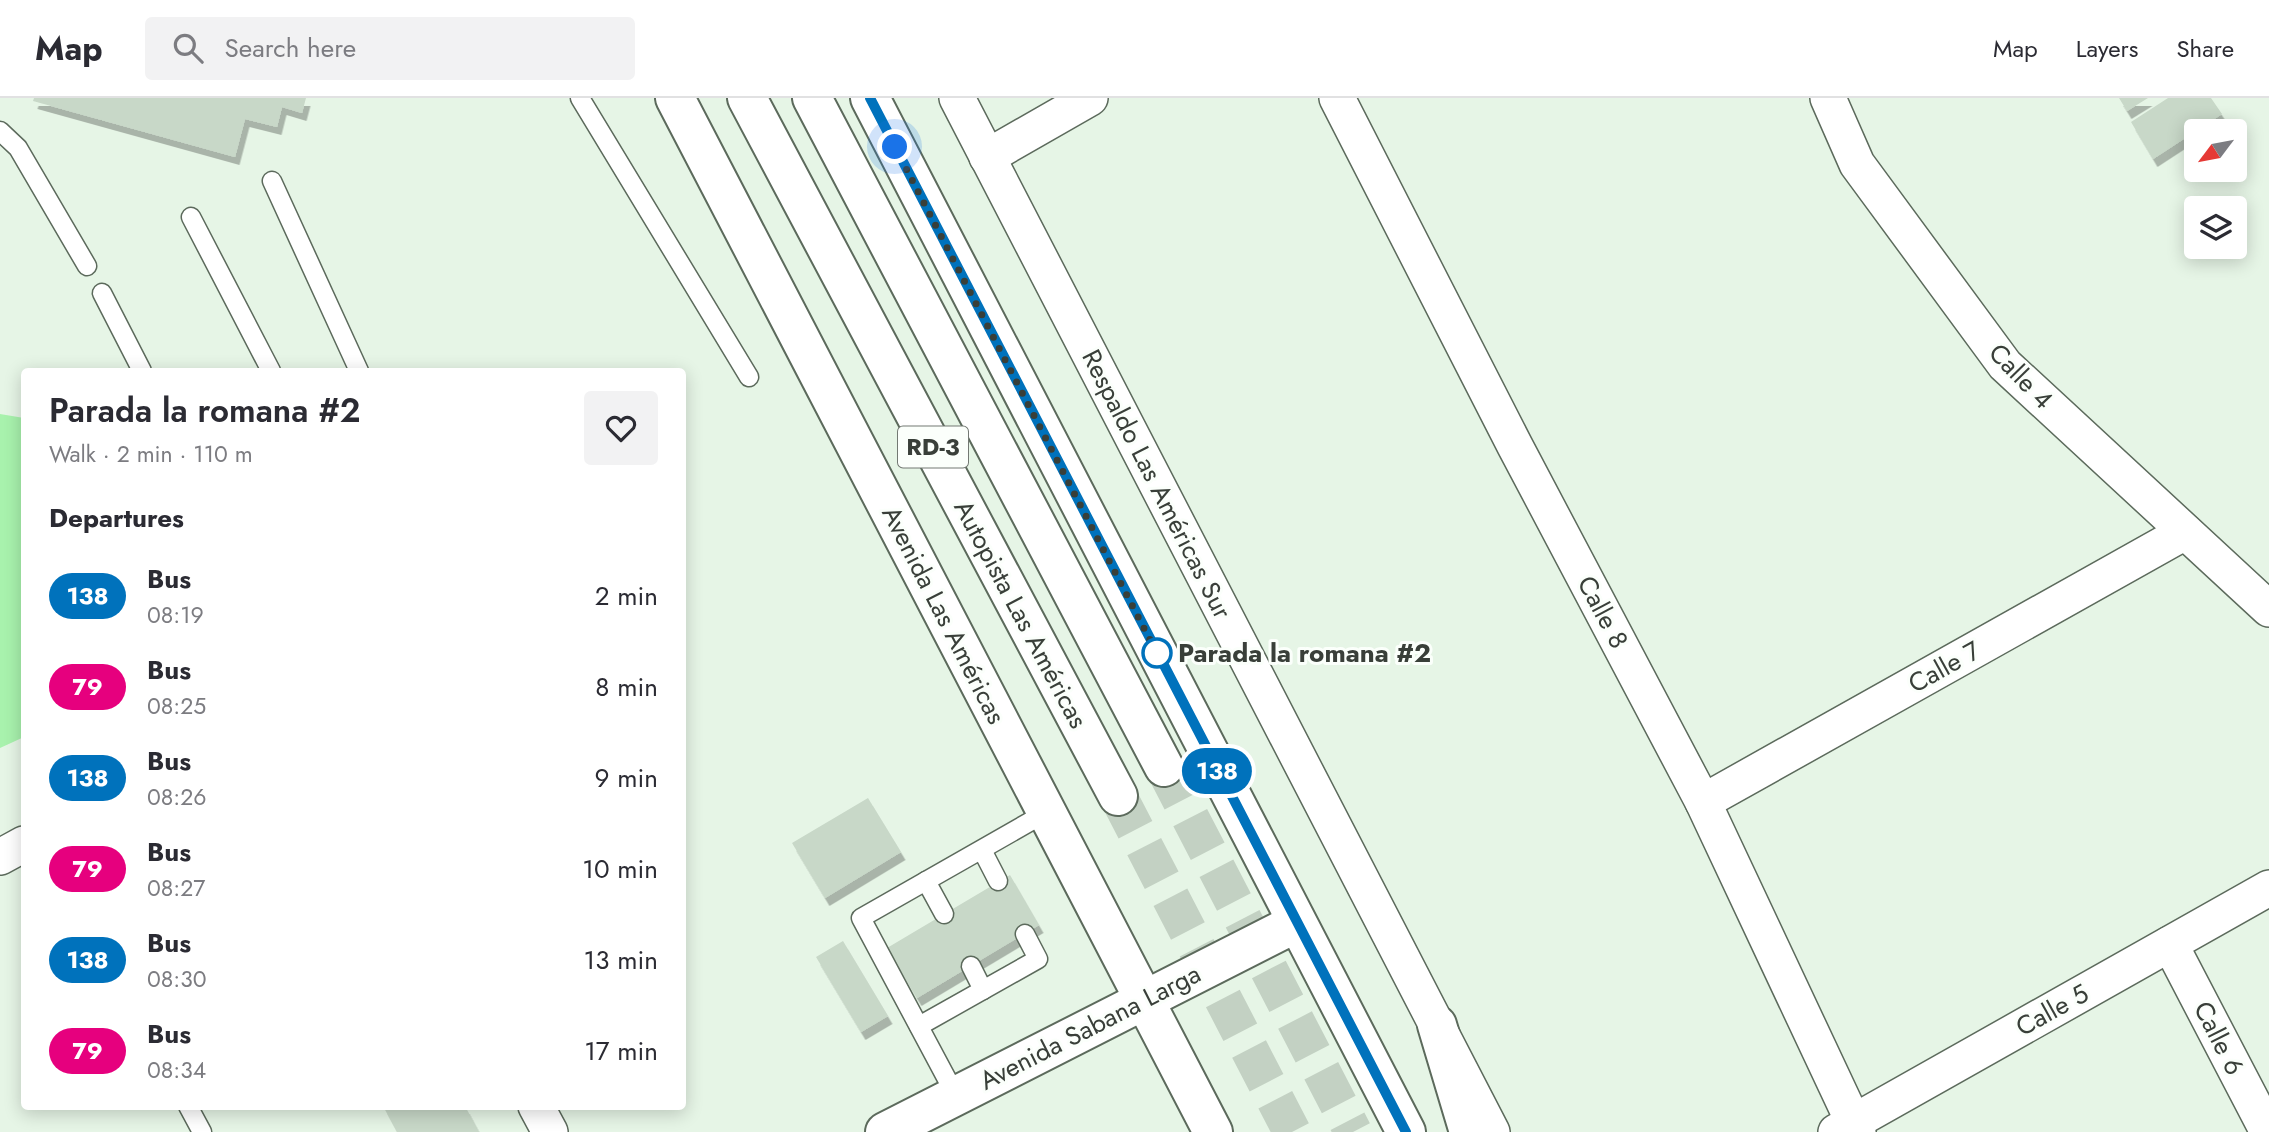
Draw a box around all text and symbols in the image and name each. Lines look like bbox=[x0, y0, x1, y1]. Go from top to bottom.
search box bbox=[145, 17, 635, 80]
text: Map bbox=[35, 25, 103, 72]
icon: search bbox=[169, 29, 207, 67]
text: Search here bbox=[225, 29, 356, 67]
text: Map bbox=[1993, 31, 2038, 66]
text: Layers bbox=[2076, 31, 2138, 66]
text: Share bbox=[2176, 31, 2234, 66]
north arrow bbox=[2184, 119, 2247, 182]
map controls bbox=[2184, 119, 2247, 259]
your location bbox=[877, 129, 912, 164]
button: layers bbox=[2184, 196, 2247, 259]
street label: Calle 4 bbox=[1980, 335, 2062, 417]
street label: Respaldo Las Américas Sur bbox=[1073, 343, 1242, 625]
text: Parada la romana #2 bbox=[49, 387, 361, 434]
button: heart bbox=[584, 391, 658, 465]
road number: RD-3 bbox=[898, 426, 968, 468]
text: Walk · 2 min · 110 m bbox=[49, 437, 253, 471]
street label: Autopista Las Américas bbox=[945, 493, 1097, 735]
text: Departures bbox=[49, 499, 184, 537]
street label: Avenida Las Américas bbox=[873, 499, 1015, 731]
text: Bus bbox=[147, 560, 191, 598]
street label: Calle 8 bbox=[1568, 569, 1638, 655]
text: 2 min bbox=[595, 577, 658, 615]
text: 138 bbox=[66, 578, 109, 613]
text: 08:19 bbox=[147, 598, 204, 632]
street label: Calle 7 bbox=[1901, 632, 1987, 702]
place label: Parada la romana #2 bbox=[1178, 634, 1431, 672]
marker: Parada la romana #2 bbox=[1142, 638, 1172, 668]
text: Bus bbox=[147, 651, 191, 689]
text: 8 min bbox=[595, 668, 658, 706]
text: 79 bbox=[72, 669, 103, 704]
text: 08:25 bbox=[147, 689, 206, 723]
text: Bus bbox=[147, 742, 191, 780]
line badge: 138 bbox=[1177, 748, 1257, 794]
text: 138 bbox=[1196, 753, 1238, 788]
text: 9 min bbox=[595, 759, 658, 797]
text: 138 bbox=[66, 760, 109, 795]
text: 08:26 bbox=[147, 780, 207, 814]
text: Bus bbox=[147, 833, 191, 871]
text: 10 min bbox=[582, 850, 658, 888]
text: 79 bbox=[72, 851, 103, 886]
text: 08:27 bbox=[147, 871, 205, 905]
text: Bus bbox=[147, 924, 191, 962]
text: 13 min bbox=[584, 941, 658, 979]
text: 138 bbox=[66, 942, 109, 977]
street label: Avenida Sabana Larga bbox=[973, 955, 1207, 1099]
text: 08:30 bbox=[147, 962, 207, 996]
street label: Calle 5 bbox=[2009, 974, 2095, 1046]
street label: Calle 6 bbox=[2184, 994, 2254, 1082]
text: Bus bbox=[147, 1015, 191, 1053]
text: 17 min bbox=[584, 1032, 658, 1070]
text: 79 bbox=[72, 1033, 103, 1068]
text: 08:34 bbox=[147, 1053, 206, 1087]

